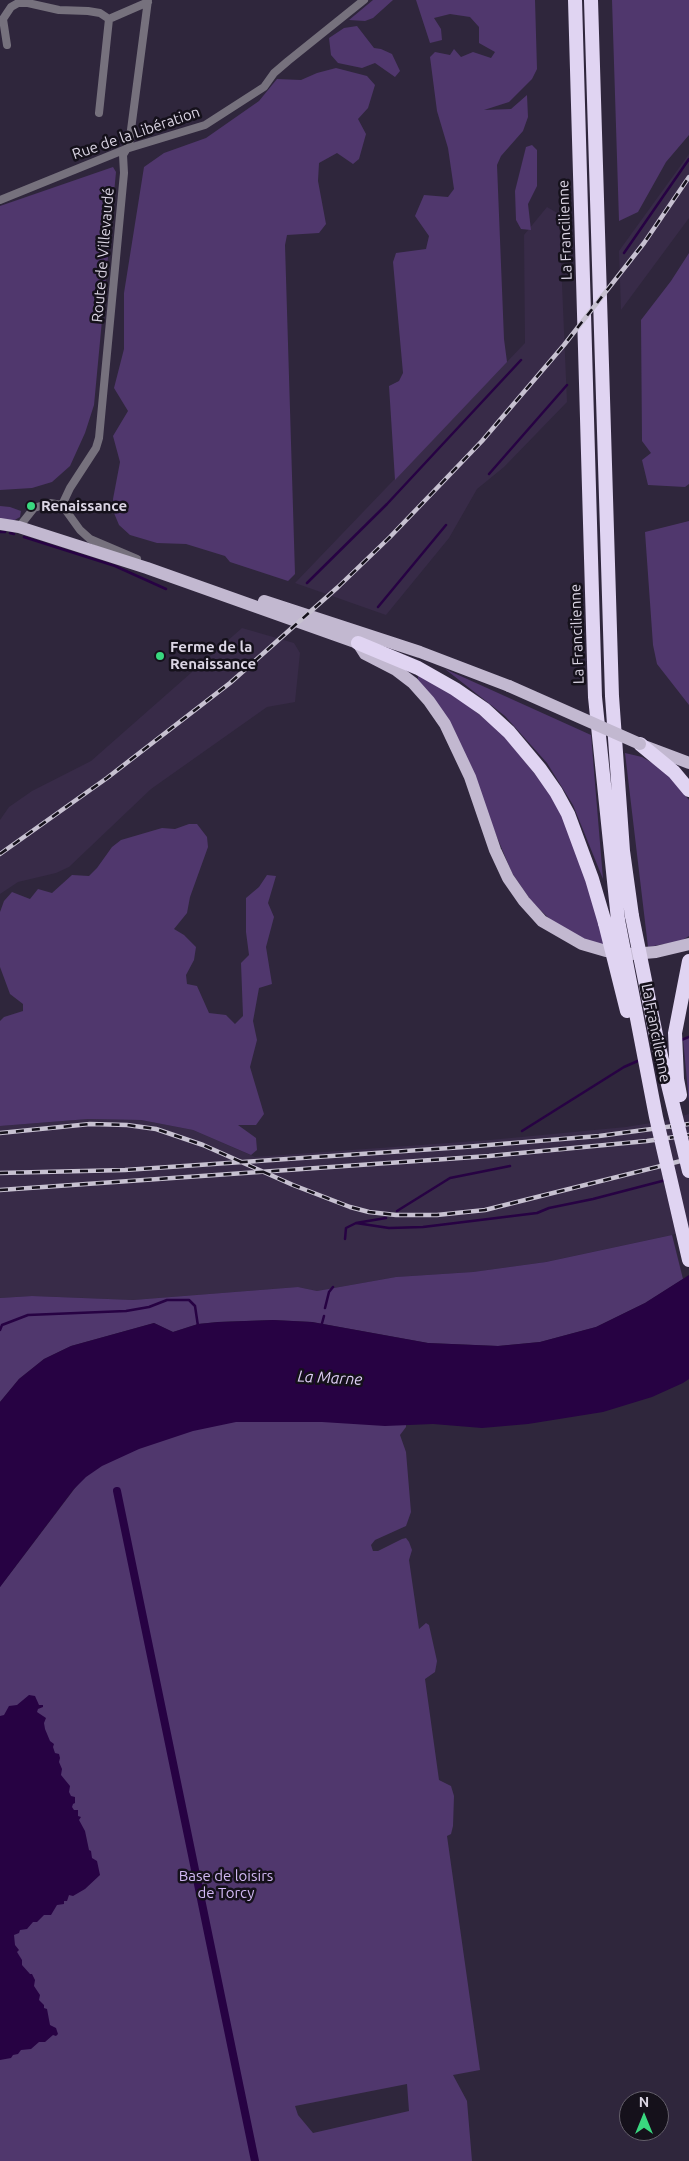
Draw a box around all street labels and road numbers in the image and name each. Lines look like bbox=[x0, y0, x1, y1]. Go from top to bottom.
street label: Rue de la Libération bbox=[70, 103, 202, 163]
street label: La Francilienne bbox=[554, 180, 576, 280]
street label: Route de Villevaudé bbox=[88, 187, 118, 323]
street label: La Francilienne bbox=[566, 584, 588, 684]
street label: La Francilienne bbox=[638, 982, 674, 1084]

